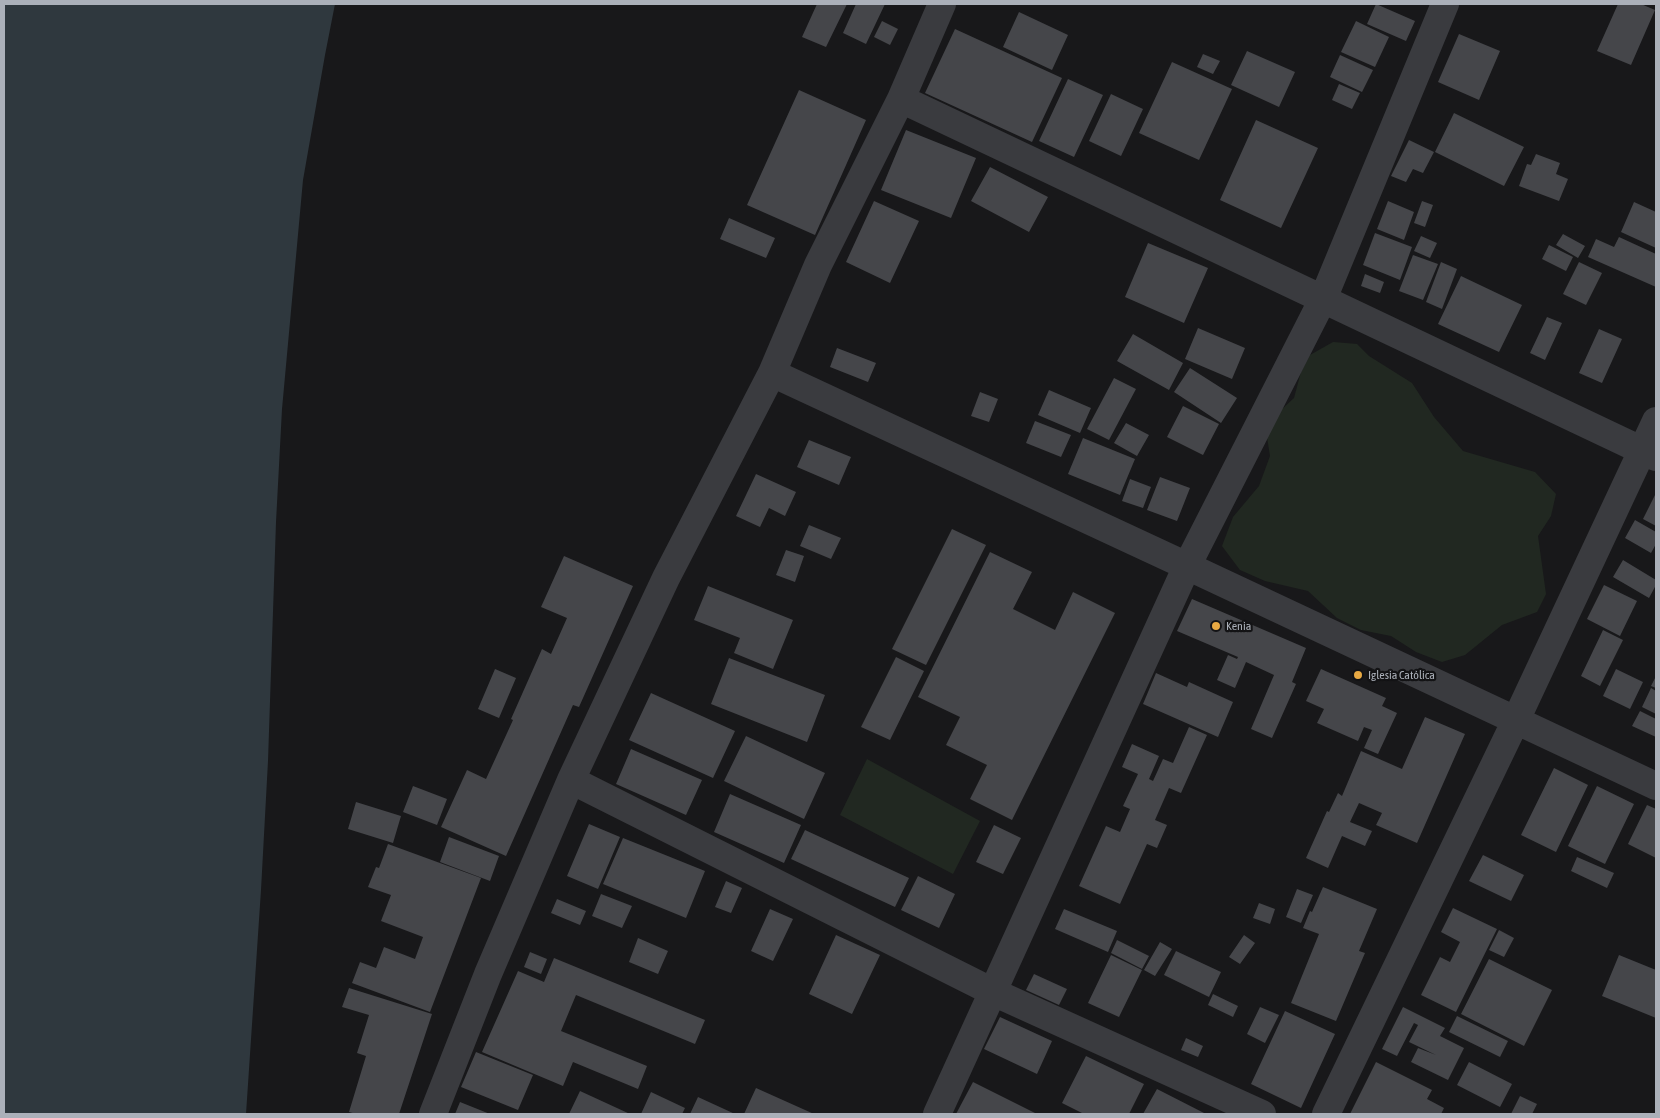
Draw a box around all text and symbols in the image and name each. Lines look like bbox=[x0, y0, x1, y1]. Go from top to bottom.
place label: Kenia bbox=[1226, 619, 1251, 633]
marker: Kenia bbox=[1210, 620, 1222, 632]
place label: Iglesia Católica bbox=[1368, 668, 1435, 682]
marker: Iglesia Católica bbox=[1352, 669, 1364, 681]

